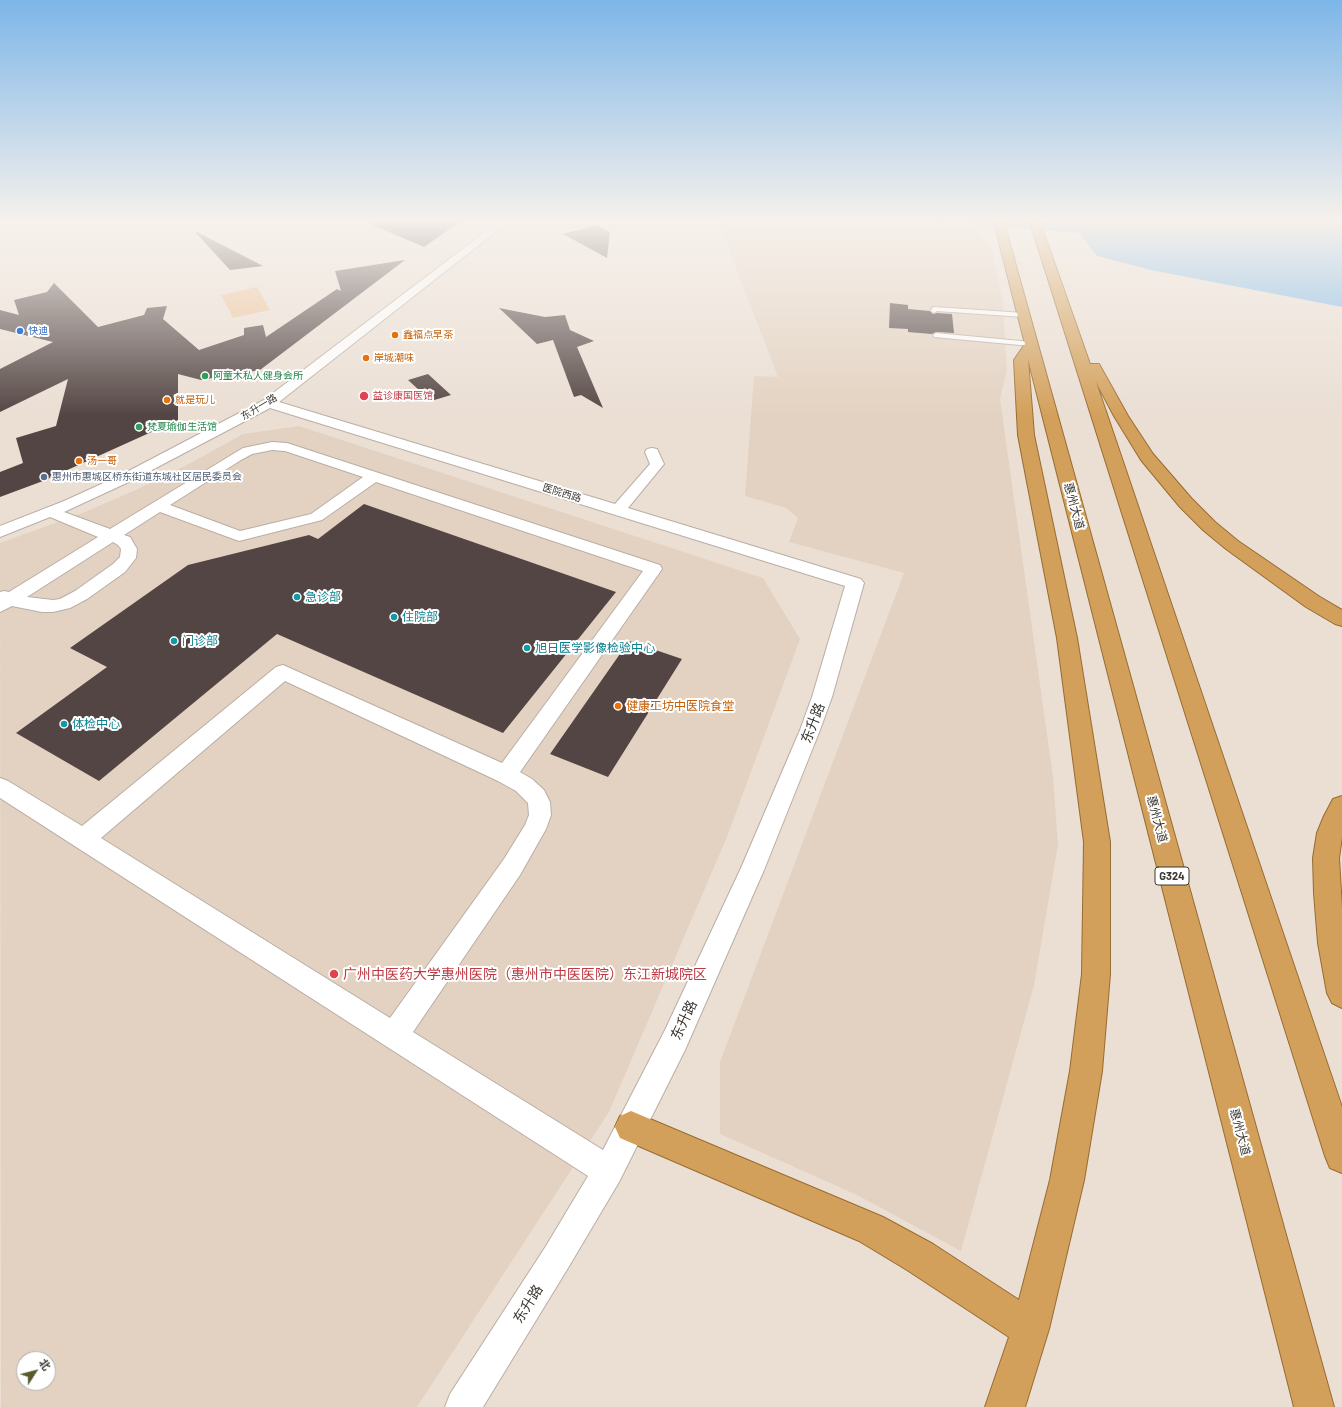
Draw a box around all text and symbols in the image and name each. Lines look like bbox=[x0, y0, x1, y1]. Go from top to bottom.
place label: 快迪 bbox=[28, 325, 48, 337]
marker: 快迪 bbox=[15, 326, 25, 336]
place label: 鑫福点早茶 bbox=[403, 329, 453, 341]
marker: 鑫福点早茶 bbox=[390, 330, 400, 340]
place label: 岸城潮味 bbox=[374, 352, 414, 364]
marker: 岸城潮味 bbox=[361, 353, 371, 363]
place label: 阿童木私人健身会所 bbox=[213, 370, 303, 382]
marker: 阿童木私人健身会所 bbox=[200, 371, 210, 381]
marker: 益诊康国医馆 bbox=[358, 390, 370, 402]
place label: 益诊康国医馆 bbox=[373, 390, 433, 402]
street label: 东升一路 bbox=[239, 392, 279, 422]
place label: 就是玩儿 bbox=[175, 394, 215, 406]
marker: 就是玩儿 bbox=[162, 395, 172, 405]
place label: 梵夏瑜伽生活馆 bbox=[147, 421, 217, 433]
marker: 梵夏瑜伽生活馆 bbox=[134, 422, 144, 432]
place label: 汤一哥 bbox=[87, 455, 117, 467]
marker: 汤一哥 bbox=[74, 456, 84, 466]
place label: 惠州市惠城区桥东街道东城社区居民委员会 bbox=[52, 471, 242, 483]
marker: 惠州市惠城区桥东街道东城社区居民委员会 bbox=[39, 472, 49, 482]
street label: 医院西路 bbox=[541, 481, 583, 505]
street label: 惠州大道 bbox=[1061, 481, 1087, 531]
place label: 急诊部 bbox=[305, 590, 341, 604]
marker: 急诊部 bbox=[292, 592, 302, 602]
place label: 住院部 bbox=[402, 610, 438, 624]
marker: 住院部 bbox=[389, 612, 399, 622]
place label: 门诊部 bbox=[182, 634, 218, 648]
marker: 门诊部 bbox=[169, 636, 179, 646]
place label: 旭日医学影像检验中心 bbox=[535, 641, 655, 655]
marker: 旭日医学影像检验中心 bbox=[522, 643, 532, 653]
place label: 健康工坊中医院食堂 bbox=[626, 699, 734, 713]
street label: 东升路 bbox=[798, 700, 828, 746]
marker: 健康工坊中医院食堂 bbox=[613, 701, 623, 711]
place label: 体检中心 bbox=[72, 717, 120, 731]
marker: 体检中心 bbox=[59, 719, 69, 729]
street label: 惠州大道 bbox=[1144, 794, 1170, 844]
road number: G324 bbox=[1155, 867, 1189, 885]
place label: 广州中医药大学惠州医院（惠州市中医医院）东江新城院区 bbox=[343, 966, 707, 982]
marker: 广州中医药大学惠州医院（惠州市中医医院）东江新城院区 bbox=[328, 968, 340, 980]
street label: 东升路 bbox=[668, 997, 700, 1043]
street label: 惠州大道 bbox=[1227, 1107, 1253, 1157]
street label: 东升路 bbox=[510, 1282, 546, 1326]
north arrow bbox=[16, 1351, 56, 1391]
text: 北 bbox=[37, 1356, 54, 1373]

